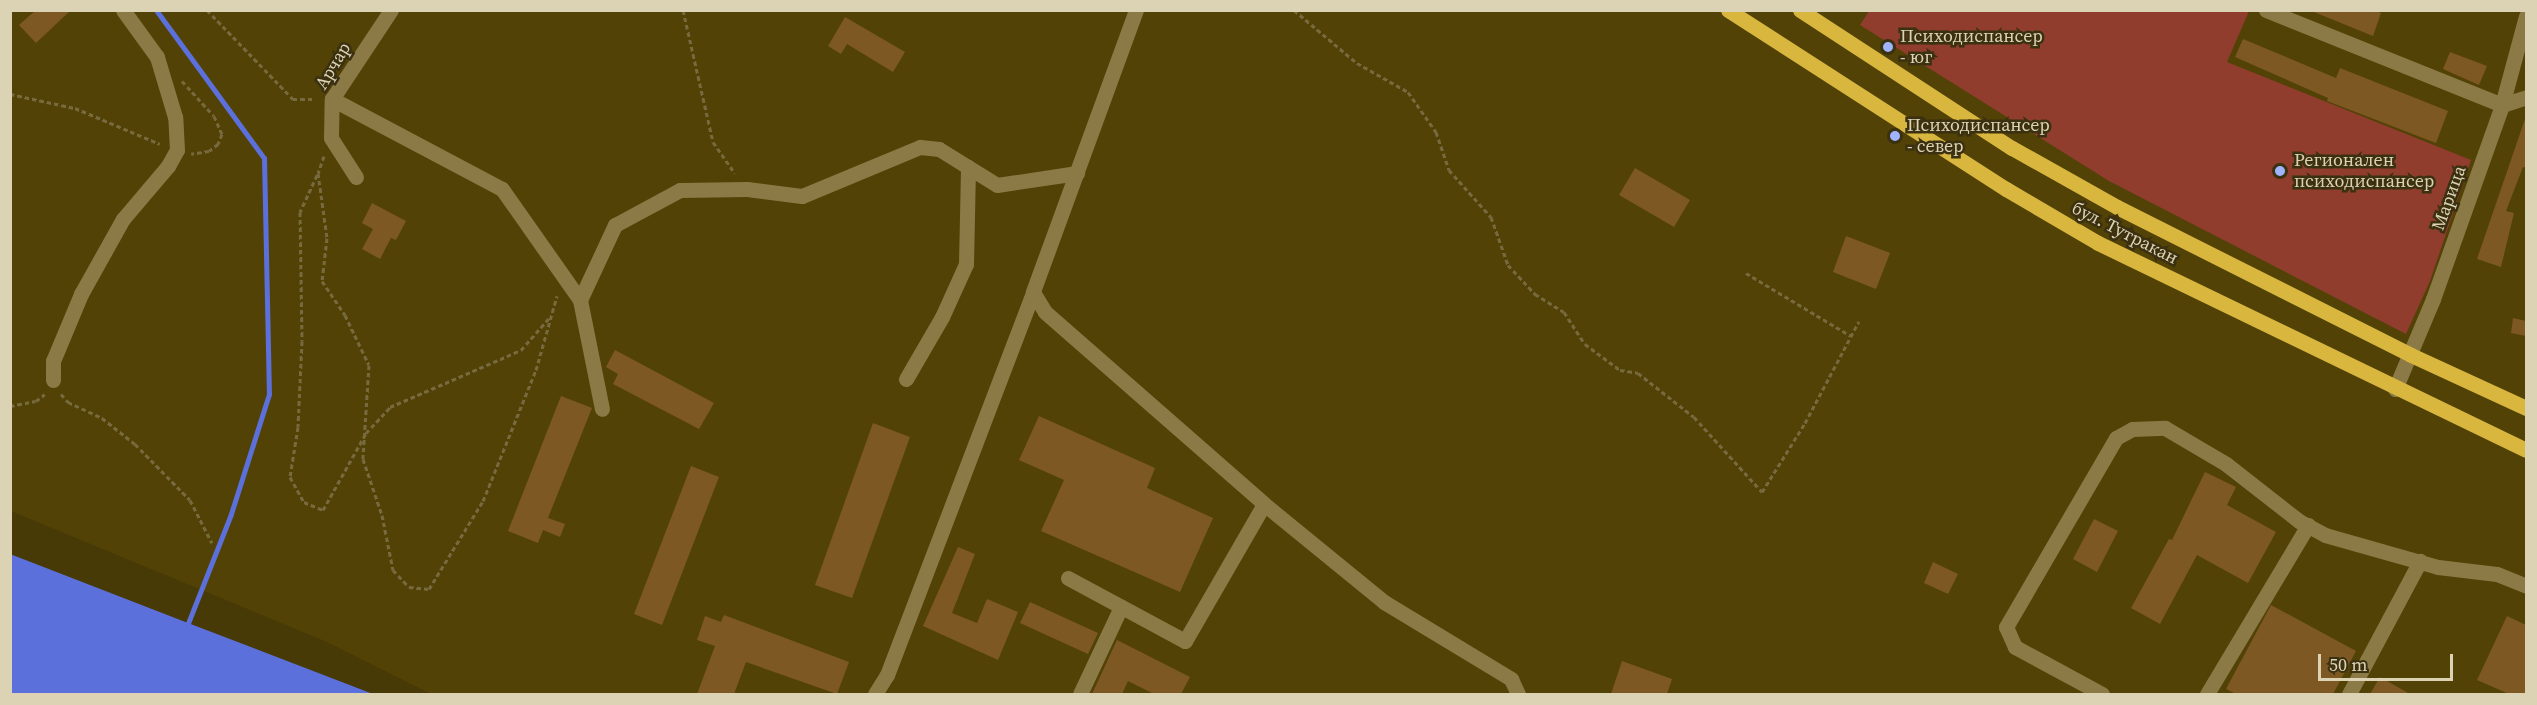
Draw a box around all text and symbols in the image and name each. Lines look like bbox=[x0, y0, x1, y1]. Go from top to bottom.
place label: Психодиспансер - юг bbox=[1900, 26, 2043, 68]
street label: Арчар bbox=[311, 39, 355, 93]
marker: Психодиспансер - юг bbox=[1881, 40, 1895, 54]
place label: Психодиспансер - север bbox=[1907, 115, 2050, 158]
marker: Психодиспансер - север bbox=[1888, 129, 1902, 143]
place label: Регионален психодиспансер bbox=[2294, 150, 2434, 192]
marker: Регионален психодиспансер bbox=[2271, 162, 2289, 180]
street label: Марица bbox=[2427, 163, 2471, 233]
street label: бул. Тутракан bbox=[2068, 197, 2182, 269]
scale bar bbox=[2321, 642, 2456, 680]
text: 50 m bbox=[2329, 652, 2367, 677]

